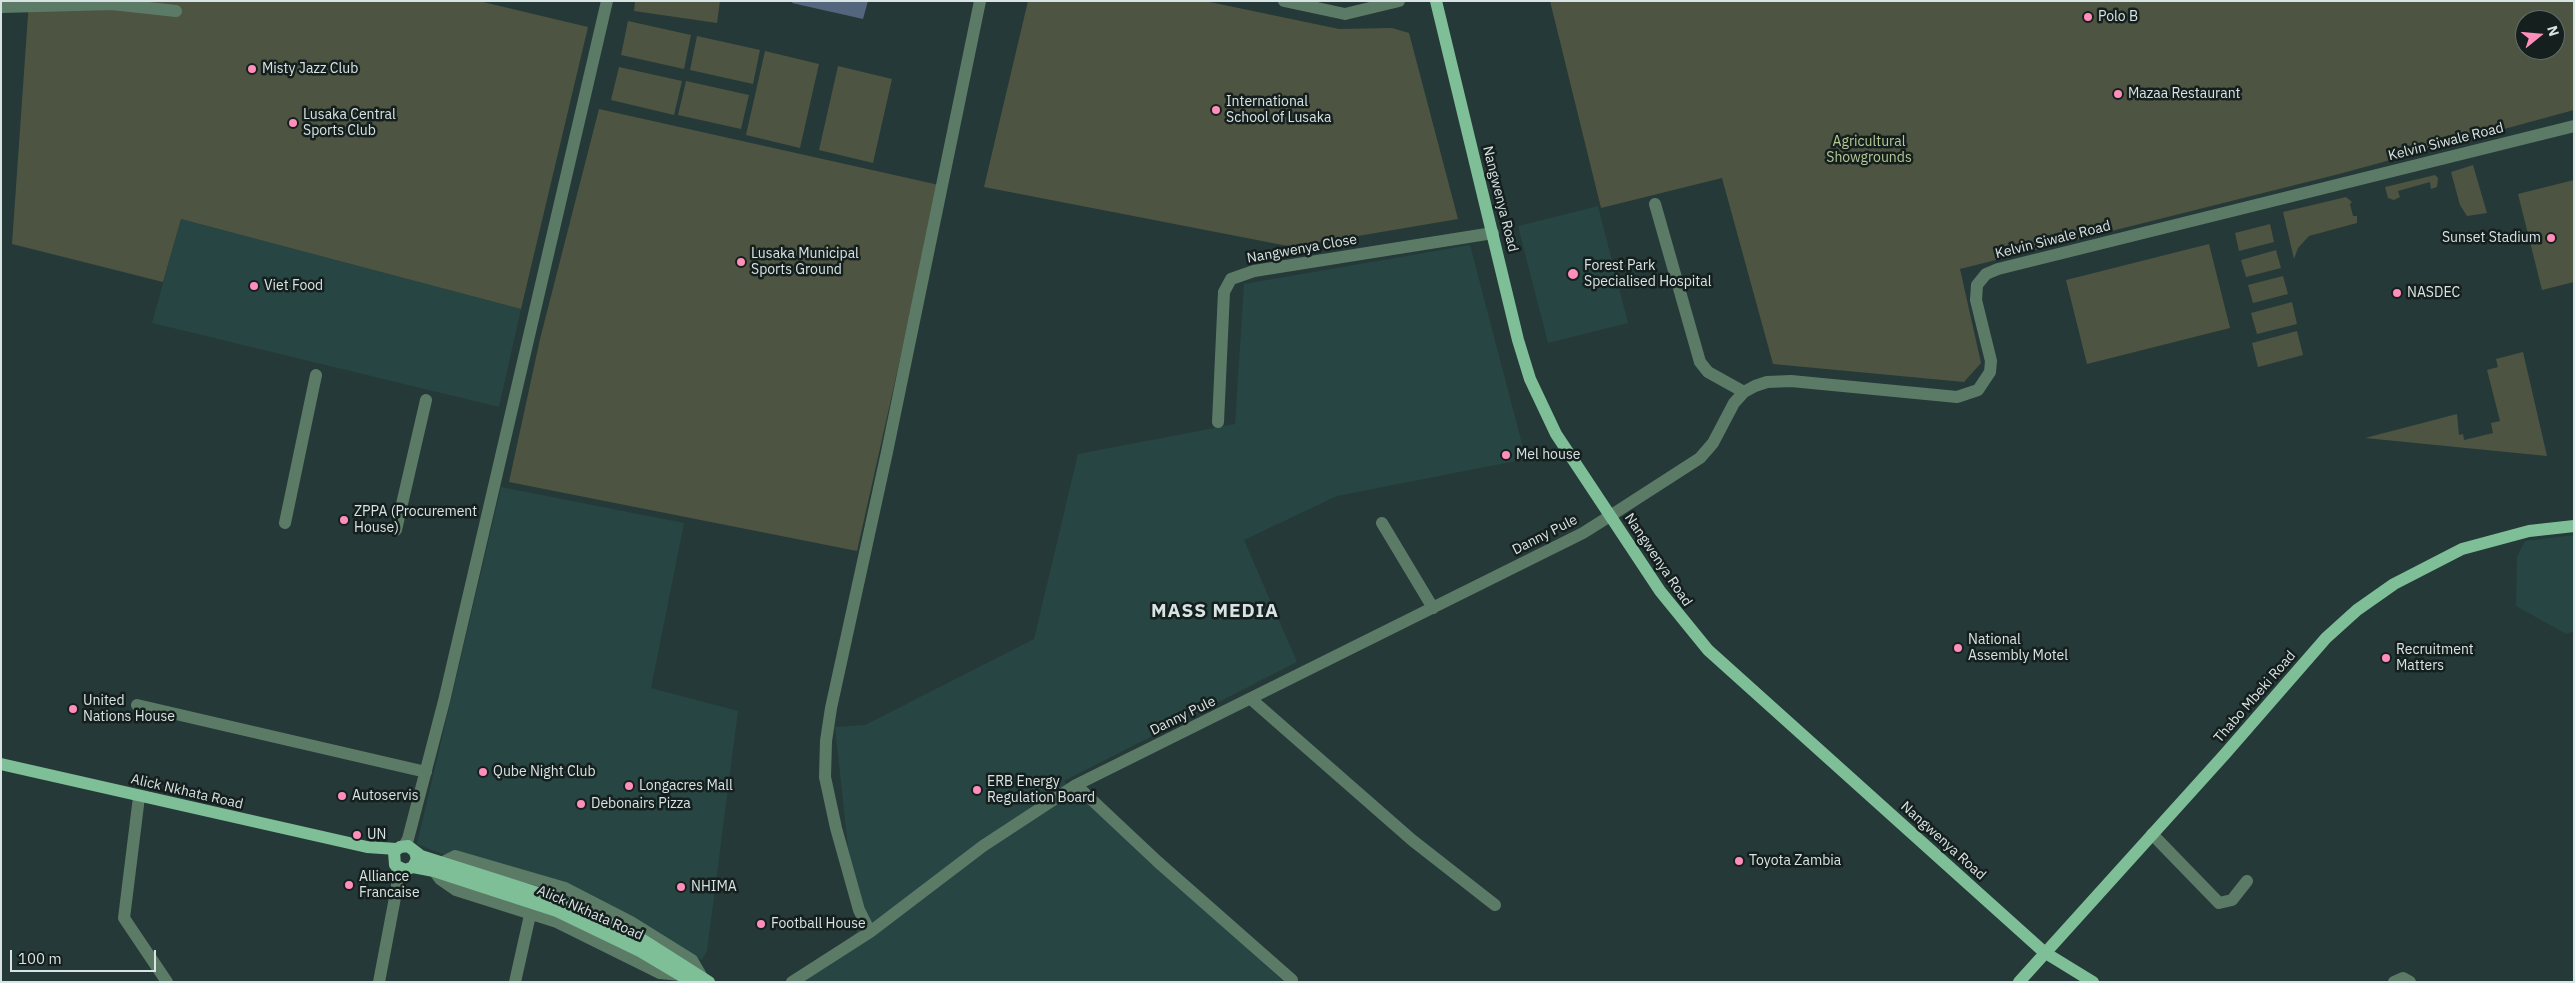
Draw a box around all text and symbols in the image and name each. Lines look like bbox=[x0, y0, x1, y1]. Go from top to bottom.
place label: Polo B bbox=[2098, 9, 2138, 25]
north arrow bbox=[2515, 10, 2565, 60]
marker: Polo B bbox=[2082, 11, 2094, 23]
text: N bbox=[2543, 23, 2563, 38]
place label: Misty Jazz Club bbox=[262, 61, 358, 77]
marker: Misty Jazz Club bbox=[246, 63, 258, 75]
place label: Mazaa Restaurant bbox=[2128, 86, 2241, 102]
marker: Mazaa Restaurant bbox=[2112, 88, 2124, 100]
place label: International School of Lusaka bbox=[1226, 94, 1331, 126]
marker: International School of Lusaka bbox=[1210, 104, 1222, 116]
place label: Lusaka Central Sports Club bbox=[303, 107, 396, 140]
marker: Lusaka Central Sports Club bbox=[287, 117, 299, 129]
street label: Kelvin Siwale Road bbox=[2387, 120, 2505, 164]
park label: Agricultural Showgrounds bbox=[1826, 134, 1912, 166]
street label: Nangwenya Road bbox=[1479, 144, 1521, 254]
street label: Kelvin Siwale Road bbox=[1994, 218, 2112, 262]
place label: Sunset Stadium bbox=[2442, 230, 2541, 246]
street label: Nangwenya Close bbox=[1246, 231, 1358, 267]
marker: Sunset Stadium bbox=[2545, 232, 2557, 244]
place label: Lusaka Municipal Sports Ground bbox=[751, 246, 859, 278]
marker: Lusaka Municipal Sports Ground bbox=[735, 256, 747, 268]
place label: Forest Park Specialised Hospital bbox=[1584, 258, 1712, 290]
marker: Forest Park Specialised Hospital bbox=[1566, 267, 1580, 281]
place label: Viet Food bbox=[264, 278, 323, 294]
marker: Viet Food bbox=[248, 280, 260, 292]
place label: NASDEC bbox=[2407, 285, 2460, 301]
marker: NASDEC bbox=[2391, 287, 2403, 299]
place label: Mel house bbox=[1516, 447, 1580, 463]
marker: Mel house bbox=[1500, 449, 1512, 461]
place label: ZPPA (Procurement House) bbox=[354, 504, 477, 536]
street label: Nangwenya Road bbox=[1621, 510, 1695, 610]
street label: Danny Pule bbox=[1510, 511, 1580, 559]
marker: ZPPA (Procurement House) bbox=[338, 514, 350, 526]
district label: MASS MEDIA bbox=[1150, 601, 1280, 623]
place label: National Assembly Motel bbox=[1968, 632, 2068, 664]
marker: National Assembly Motel bbox=[1952, 642, 1964, 654]
place label: Recruitment Matters bbox=[2396, 642, 2474, 674]
street label: Thabo Mbeki Road bbox=[2211, 648, 2299, 746]
marker: Recruitment Matters bbox=[2380, 652, 2392, 664]
place label: United Nations House bbox=[83, 693, 175, 726]
street label: Danny Pule bbox=[1147, 693, 1219, 739]
marker: United Nations House bbox=[67, 703, 79, 715]
place label: Qube Night Club bbox=[493, 764, 596, 780]
marker: Qube Night Club bbox=[477, 766, 489, 778]
street label: Alick Nkhata Road bbox=[129, 771, 245, 813]
place label: ERB Energy Regulation Board bbox=[987, 774, 1095, 806]
place label: Longacres Mall bbox=[639, 778, 733, 794]
marker: Longacres Mall bbox=[623, 780, 635, 792]
marker: ERB Energy Regulation Board bbox=[971, 784, 983, 796]
place label: Autoservis bbox=[352, 788, 419, 804]
marker: Autoservis bbox=[336, 790, 348, 802]
place label: Debonairs Pizza bbox=[591, 796, 691, 812]
marker: Debonairs Pizza bbox=[575, 798, 587, 810]
street label: Nangwenya Road bbox=[1897, 798, 1989, 884]
place label: UN bbox=[367, 827, 386, 843]
marker: UN bbox=[351, 829, 363, 841]
place label: Toyota Zambia bbox=[1749, 853, 1841, 869]
marker: Toyota Zambia bbox=[1733, 855, 1745, 867]
place label: Alliance Francaise bbox=[359, 869, 420, 902]
marker: Alliance Francaise bbox=[343, 879, 355, 891]
place label: NHIMA bbox=[691, 879, 737, 895]
marker: NHIMA bbox=[675, 881, 687, 893]
street label: Alick Nkhata Road bbox=[534, 882, 646, 944]
place label: Football House bbox=[771, 916, 866, 932]
marker: Football House bbox=[755, 918, 767, 930]
scale bar bbox=[12, 940, 159, 972]
text: 100 m bbox=[18, 949, 62, 968]

